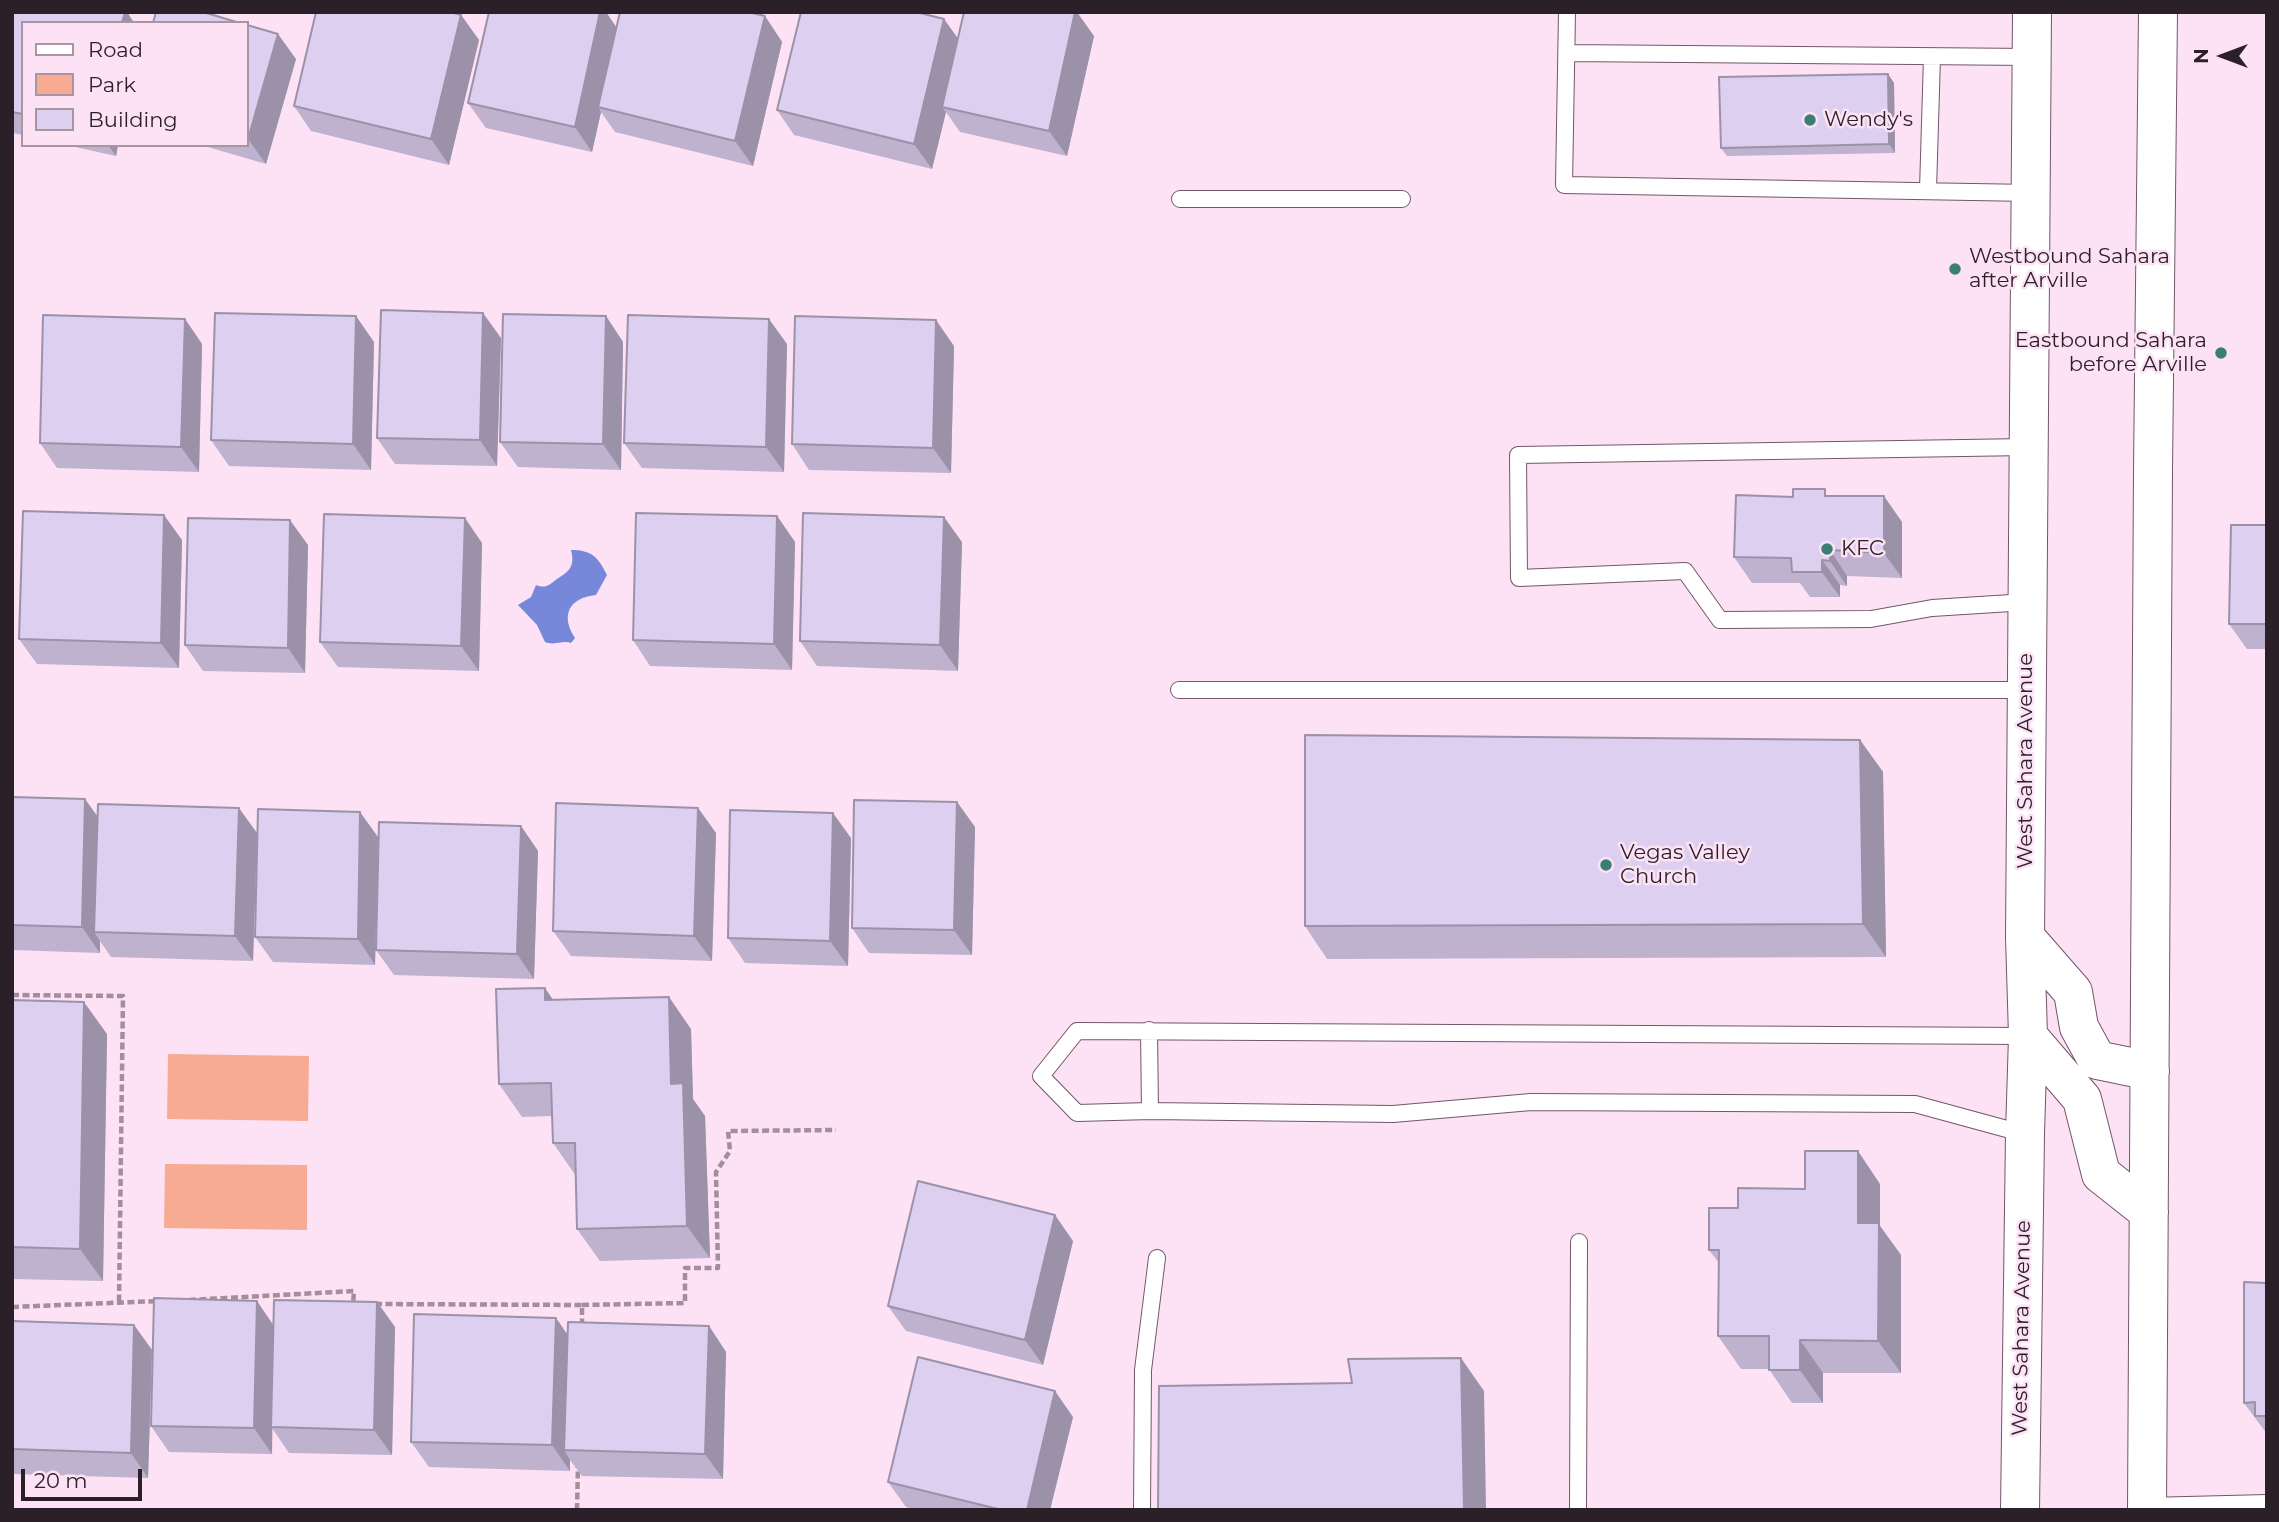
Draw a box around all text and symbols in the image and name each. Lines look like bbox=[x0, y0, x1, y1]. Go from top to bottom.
legend bbox=[21, 21, 248, 147]
north arrow bbox=[2188, 21, 2258, 91]
text: Road bbox=[88, 37, 143, 62]
text: N bbox=[2190, 48, 2213, 64]
text: Park bbox=[88, 72, 136, 97]
text: Building bbox=[88, 107, 178, 132]
place label: Wendy's bbox=[1824, 107, 1913, 133]
marker: Wendy's bbox=[1802, 112, 1818, 128]
place label: Westbound Sahara after Arville bbox=[1969, 244, 2170, 294]
marker: Westbound Sahara after Arville bbox=[1947, 261, 1963, 277]
place label: Eastbound Sahara before Arville bbox=[2015, 328, 2207, 378]
marker: Eastbound Sahara before Arville bbox=[2213, 345, 2229, 361]
place label: KFC bbox=[1841, 536, 1884, 562]
marker: KFC bbox=[1819, 541, 1835, 557]
street label: West Sahara Avenue bbox=[2013, 653, 2039, 869]
place label: Vegas Valley Church bbox=[1620, 840, 1750, 890]
marker: Vegas Valley Church bbox=[1598, 857, 1614, 873]
street label: West Sahara Avenue bbox=[2008, 1220, 2036, 1436]
scale bar bbox=[24, 1456, 145, 1500]
text: 20 m bbox=[34, 1468, 88, 1493]

